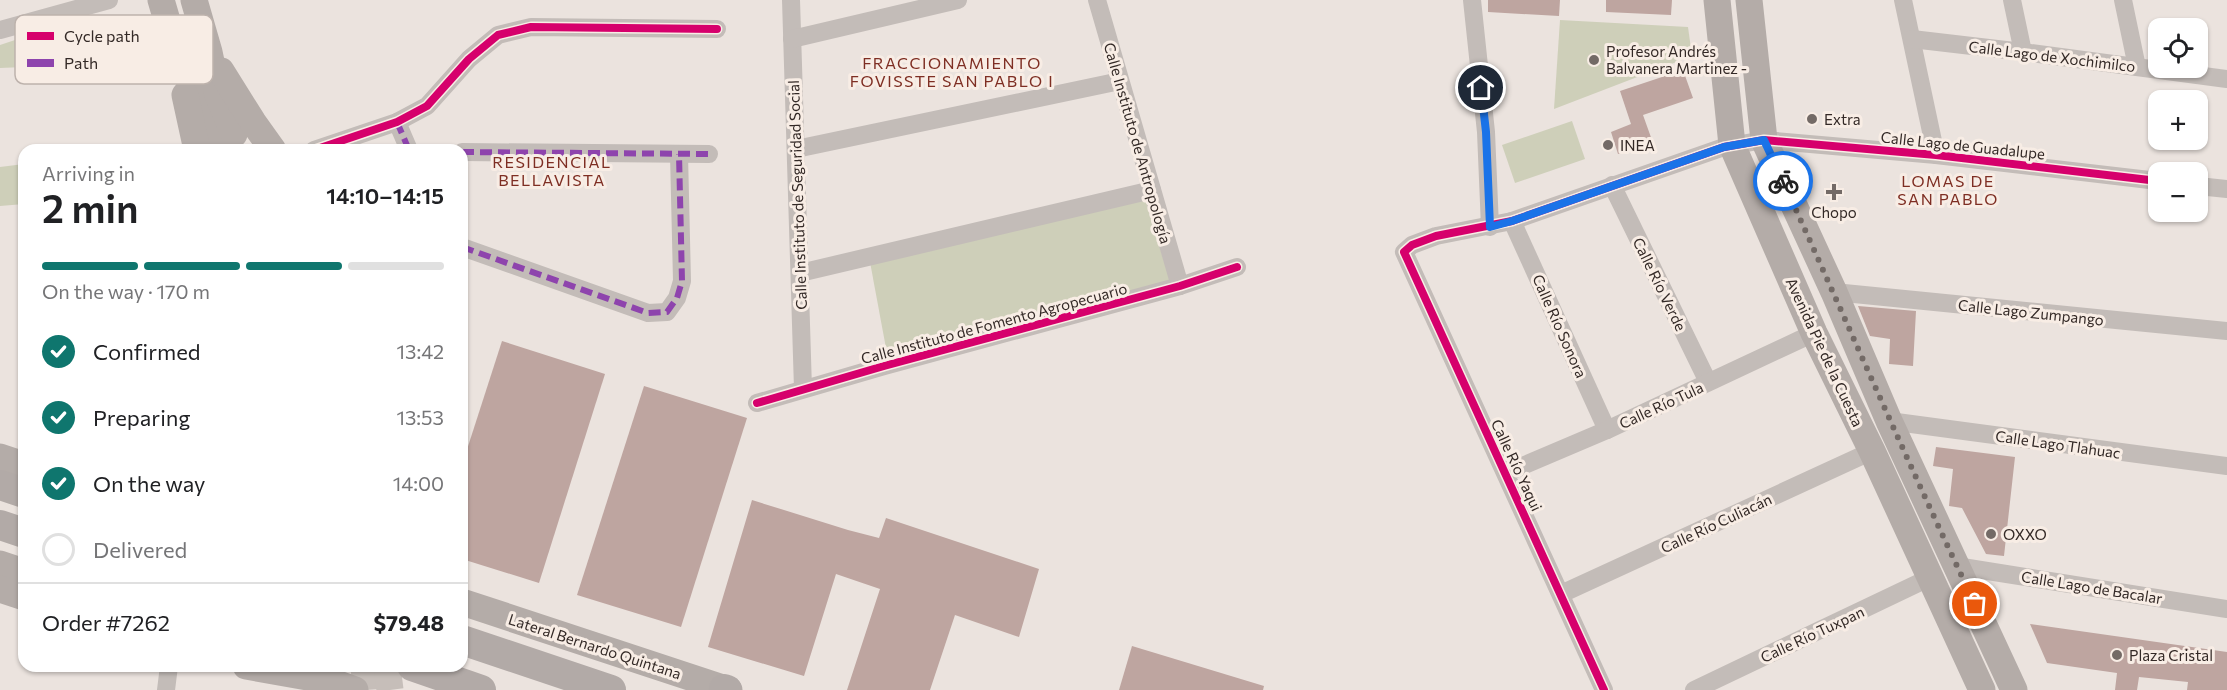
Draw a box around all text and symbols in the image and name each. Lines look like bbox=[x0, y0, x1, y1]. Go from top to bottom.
legend bbox=[15, 15, 213, 84]
map controls bbox=[2148, 18, 2208, 222]
button: locate bbox=[2148, 18, 2208, 78]
text: Cycle path bbox=[64, 26, 140, 45]
street label: Calle Lago de Xochimilco bbox=[1968, 37, 2136, 75]
street label: Calle Instituto de Antropología bbox=[1101, 40, 1175, 246]
place label: Profesor Andrés Balvanera Martinez - bbox=[1606, 42, 1747, 77]
text: Path bbox=[64, 53, 98, 72]
district label: FRACCIONAMIENTO FOVISSTE SAN PABLO I bbox=[850, 53, 1054, 90]
marker: Profesor Andrés Balvanera Martinez - bbox=[1587, 53, 1601, 67]
pin bbox=[1455, 62, 1506, 113]
icon: home bbox=[1464, 71, 1497, 104]
street label: Calle Instituto de Seguridad Social bbox=[784, 80, 810, 310]
button: + bbox=[2148, 90, 2208, 150]
place label: Extra bbox=[1824, 110, 1861, 128]
marker: Extra bbox=[1805, 112, 1819, 126]
street label: Calle Lago de Guadalupe bbox=[1880, 127, 2046, 163]
place label: INEA bbox=[1620, 136, 1655, 154]
marker: INEA bbox=[1601, 138, 1615, 152]
courier bbox=[1753, 151, 1813, 211]
district label: RESIDENCIAL BELLAVISTA bbox=[492, 152, 612, 189]
text: Arriving in bbox=[42, 161, 135, 185]
button: − bbox=[2148, 162, 2208, 222]
icon: bike bbox=[1767, 165, 1800, 198]
district label: LOMAS DE SAN PABLO bbox=[1897, 171, 1999, 208]
text: 14:10–14:15 bbox=[326, 182, 444, 209]
text: 2 min bbox=[42, 183, 139, 231]
marker: Chopo bbox=[1825, 183, 1843, 201]
place label: Chopo bbox=[1811, 203, 1857, 221]
street label: Calle Río Verde bbox=[1630, 234, 1690, 334]
street label: Calle Río Sonora bbox=[1529, 272, 1591, 380]
street label: Avenida Pie de la Cuesta bbox=[1783, 275, 1867, 429]
text: On the way · 170 m bbox=[42, 279, 210, 303]
street label: Calle Instituto de Fomento Agropecuario bbox=[859, 279, 1129, 367]
street label: Calle Lago Zumpango bbox=[1957, 295, 2105, 329]
icon: check bbox=[42, 335, 75, 368]
text: Confirmed bbox=[93, 338, 200, 365]
text: 13:42 bbox=[397, 339, 444, 363]
street label: Calle Río Tula bbox=[1616, 378, 1706, 432]
icon: check bbox=[42, 401, 75, 434]
text: Preparing bbox=[93, 404, 190, 431]
text: 13:53 bbox=[396, 405, 444, 429]
street label: Calle Río Yaqui bbox=[1488, 416, 1546, 514]
street label: Calle Lago Tlahuac bbox=[1994, 426, 2122, 462]
icon: check bbox=[42, 467, 75, 500]
text: On the way bbox=[93, 470, 205, 497]
text: 14:00 bbox=[393, 471, 444, 495]
street label: Calle Río Culiacán bbox=[1658, 489, 1774, 557]
place label: OXXO bbox=[2003, 525, 2047, 543]
marker: OXXO bbox=[1984, 527, 1998, 541]
text: Delivered bbox=[93, 536, 187, 563]
street label: Calle Lago de Bacalar bbox=[2020, 567, 2164, 607]
pin bbox=[1949, 578, 2000, 629]
icon: bag bbox=[1958, 587, 1991, 620]
street label: Calle Río Tuxpan bbox=[1757, 602, 1867, 666]
text: Order #7262 bbox=[42, 609, 170, 636]
text: $79.48 bbox=[373, 609, 444, 636]
street label: Lateral Bernardo Quintana bbox=[506, 610, 684, 682]
place label: Plaza Cristal bbox=[2129, 646, 2213, 664]
marker: Plaza Cristal bbox=[2110, 648, 2124, 662]

